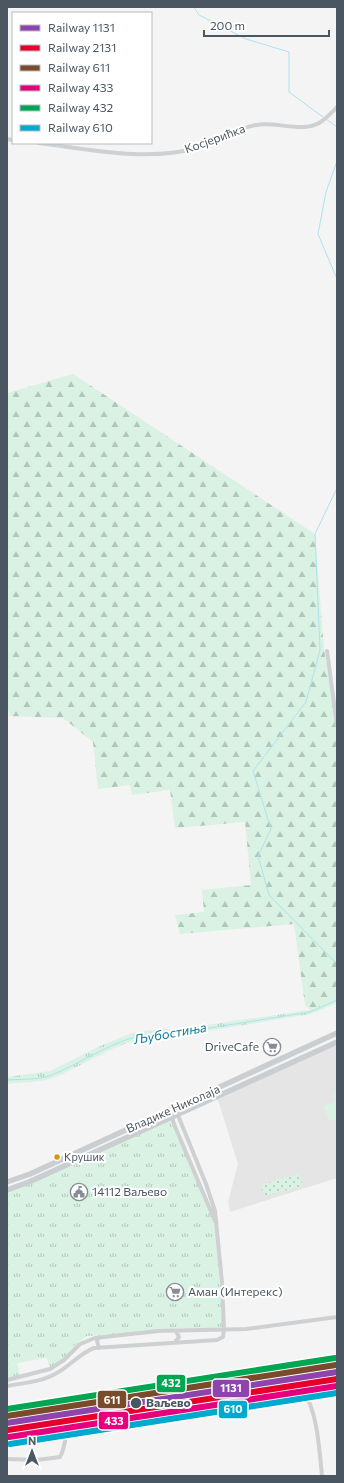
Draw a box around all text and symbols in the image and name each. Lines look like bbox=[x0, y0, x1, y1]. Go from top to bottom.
legend bbox=[12, 12, 152, 144]
scale bar bbox=[204, 12, 329, 38]
text: 200 m bbox=[210, 18, 245, 32]
text: Railway 1131 bbox=[48, 20, 115, 34]
text: Railway 2131 bbox=[48, 40, 116, 54]
text: Railway 611 bbox=[48, 60, 110, 74]
text: Railway 433 bbox=[48, 80, 114, 94]
text: Railway 432 bbox=[48, 100, 114, 114]
text: Railway 610 bbox=[48, 120, 113, 134]
street label: Косјерићка bbox=[182, 121, 247, 156]
water label: Љубостиња bbox=[131, 1019, 208, 1047]
supermarket icon: DriveCafe bbox=[262, 1037, 282, 1057]
place label: DriveCafe bbox=[205, 1039, 259, 1053]
street label: Владике Николаја bbox=[124, 1081, 222, 1135]
place label: Крушик bbox=[64, 1150, 105, 1163]
marker: Крушик bbox=[52, 1152, 62, 1162]
public building icon: 14112 Ваљево bbox=[69, 1182, 89, 1202]
place label: 14112 Ваљево bbox=[92, 1184, 167, 1198]
supermarket icon: Аман (Интерекс) bbox=[165, 1282, 185, 1302]
place label: Аман (Интерекс) bbox=[188, 1284, 283, 1298]
line badge: 432 bbox=[156, 1374, 186, 1393]
text: 432 bbox=[161, 1376, 181, 1389]
line badge: 1131 bbox=[212, 1379, 250, 1398]
text: 1131 bbox=[220, 1381, 242, 1394]
line badge: 611 bbox=[97, 1390, 127, 1409]
text: 611 bbox=[104, 1393, 120, 1406]
place label: Ваљево bbox=[146, 1395, 191, 1409]
marker: Ваљево bbox=[129, 1396, 143, 1410]
line badge: 610 bbox=[218, 1400, 248, 1419]
text: 610 bbox=[223, 1402, 243, 1415]
line badge: 433 bbox=[98, 1411, 129, 1430]
text: 433 bbox=[104, 1414, 124, 1427]
north arrow bbox=[12, 1431, 52, 1471]
text: N bbox=[28, 1434, 36, 1447]

